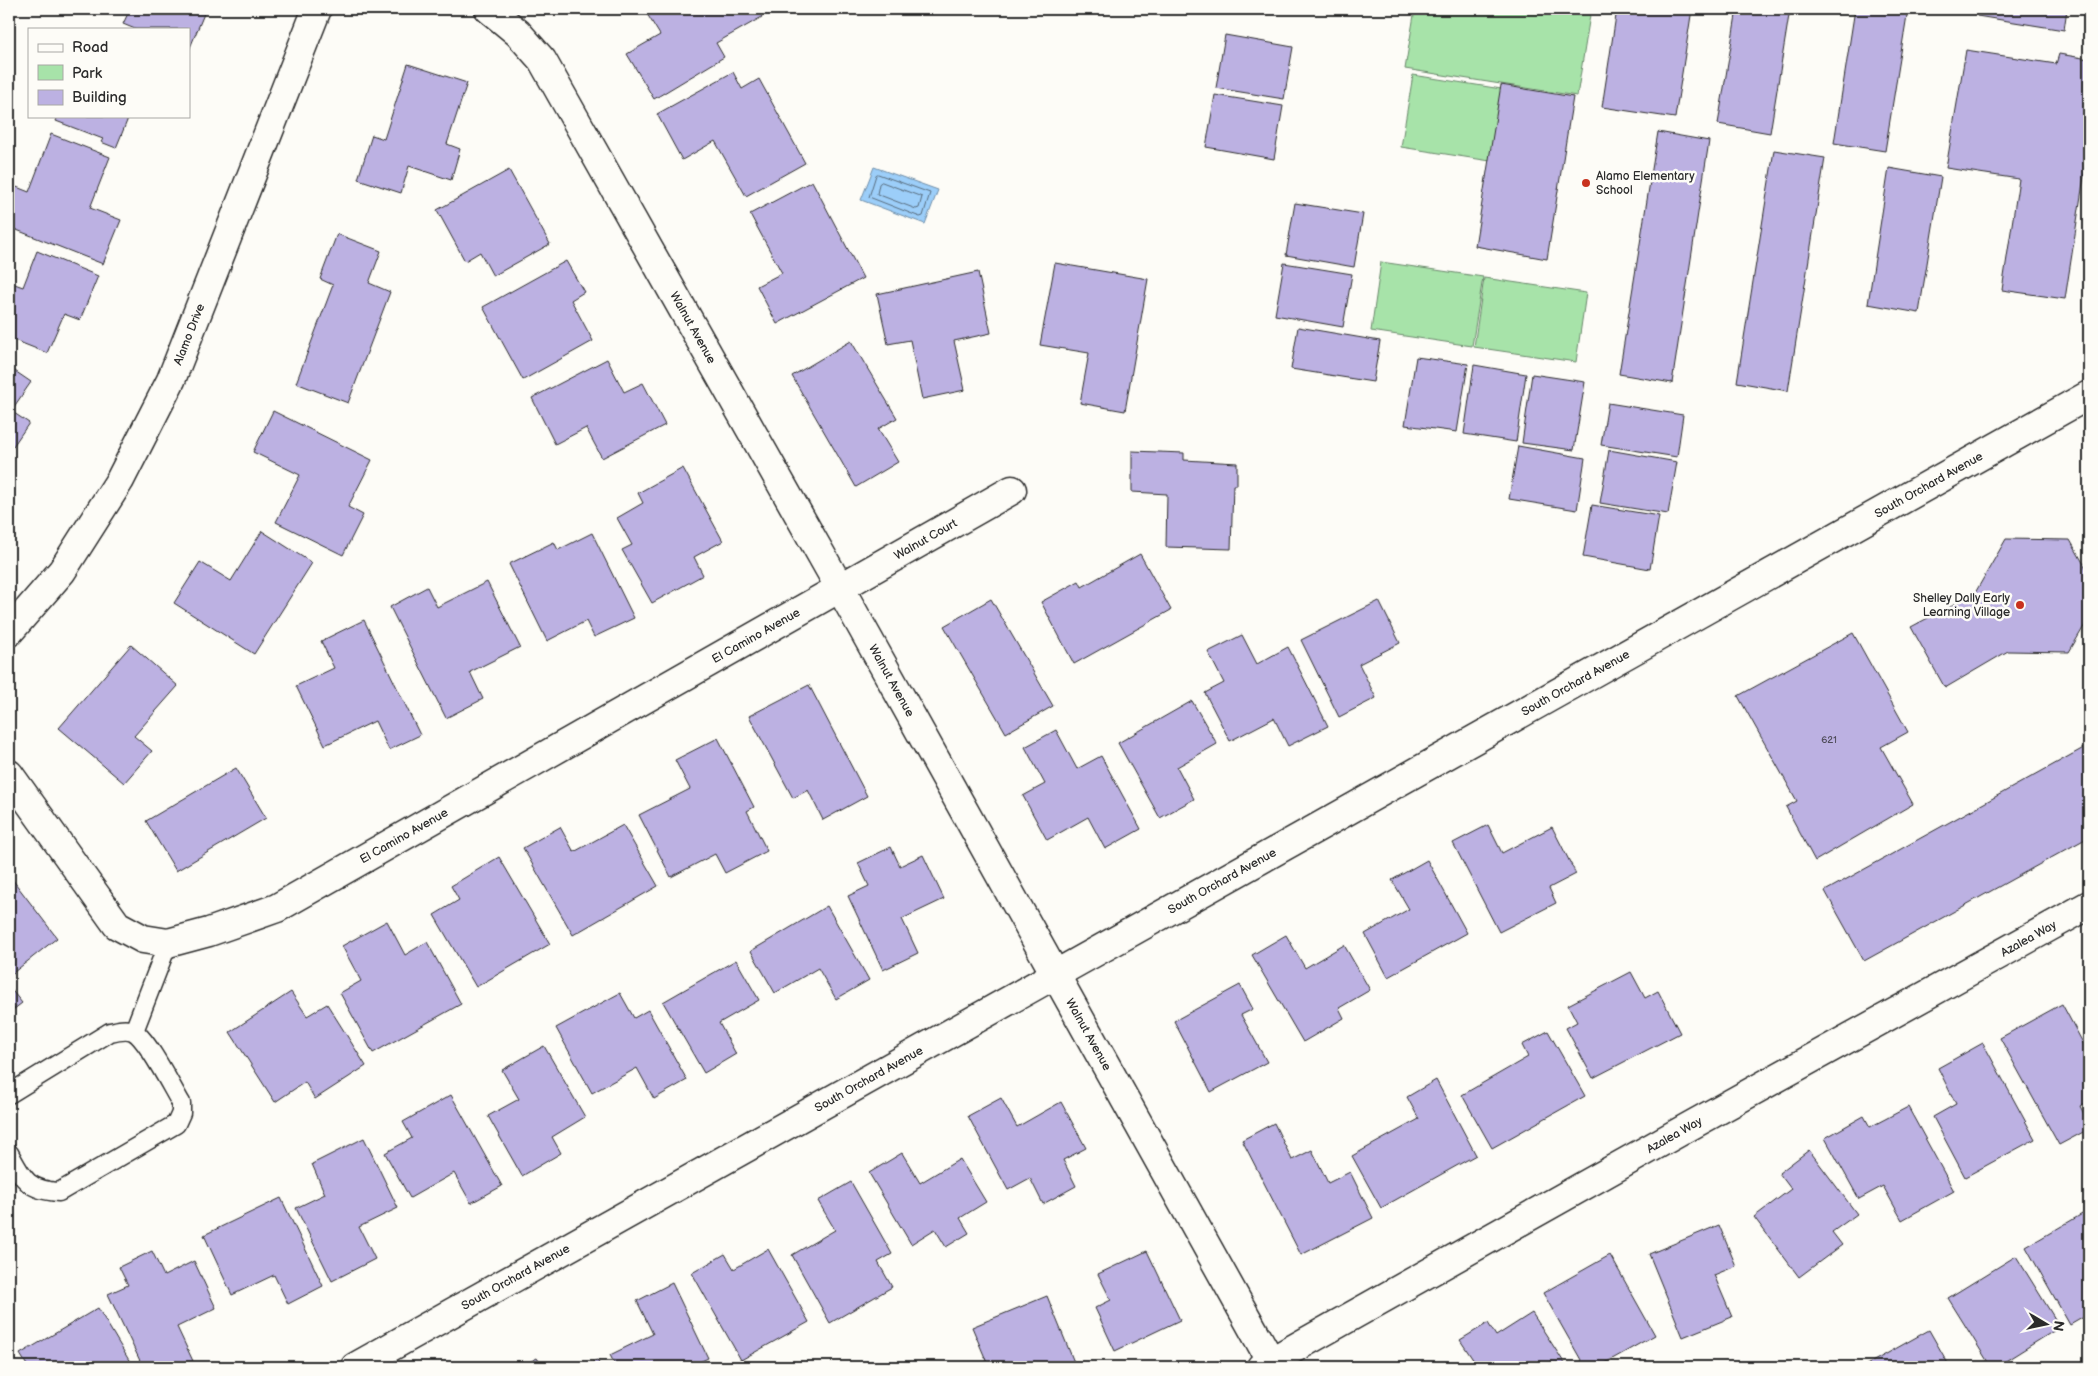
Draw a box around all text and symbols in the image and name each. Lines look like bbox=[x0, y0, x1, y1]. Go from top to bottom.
legend bbox=[28, 28, 190, 118]
text: Road bbox=[72, 38, 108, 57]
text: Park bbox=[72, 64, 103, 83]
text: Building bbox=[72, 88, 127, 107]
place label: Alamo Elementary School bbox=[1596, 169, 1695, 198]
marker: Alamo Elementary School bbox=[1580, 177, 1592, 189]
street label: Walnut Avenue bbox=[667, 289, 719, 366]
street label: Alamo Drive bbox=[170, 301, 208, 367]
street label: South Orchard Avenue bbox=[1872, 449, 1985, 521]
street label: Walnut Court bbox=[891, 515, 960, 563]
place label: Shelley Dally Early Learning Village bbox=[1913, 591, 2011, 620]
marker: Shelley Dally Early Learning Village bbox=[2014, 599, 2026, 611]
street label: El Camino Avenue bbox=[709, 605, 803, 667]
street label: Walnut Avenue bbox=[865, 642, 918, 719]
street label: South Orchard Avenue bbox=[1519, 647, 1632, 719]
house number: 621 bbox=[1821, 734, 1837, 746]
street label: El Camino Avenue bbox=[357, 805, 451, 867]
street label: South Orchard Avenue bbox=[1165, 845, 1279, 917]
street label: Azalea Way bbox=[1998, 917, 2060, 960]
street label: Walnut Avenue bbox=[1063, 996, 1115, 1073]
street label: South Orchard Avenue bbox=[812, 1043, 926, 1115]
street label: Azalea Way bbox=[1644, 1113, 1705, 1156]
street label: South Orchard Avenue bbox=[459, 1241, 572, 1313]
north arrow bbox=[2020, 1298, 2070, 1348]
text: N bbox=[2049, 1319, 2068, 1332]

